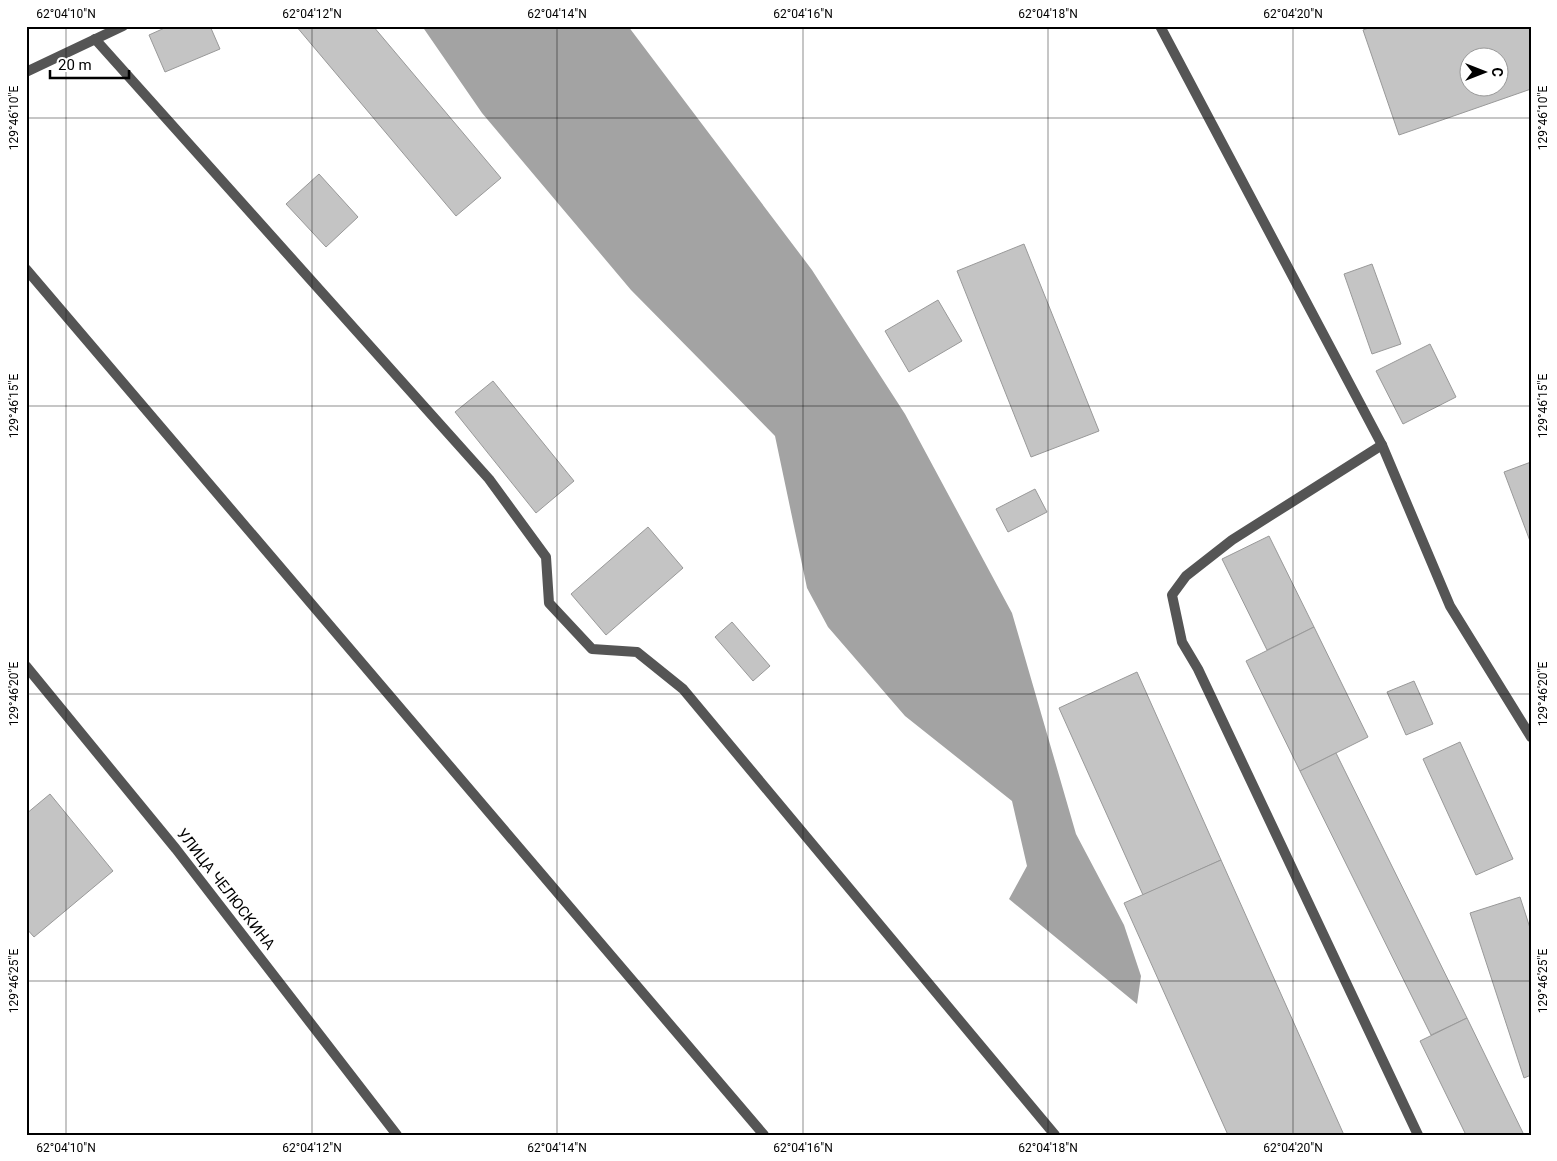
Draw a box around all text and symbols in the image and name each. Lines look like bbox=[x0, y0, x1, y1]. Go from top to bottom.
text: 62°04'10"N bbox=[36, 7, 96, 21]
text: 62°04'12"N bbox=[282, 7, 342, 21]
text: 62°04'14"N bbox=[527, 7, 587, 21]
text: 62°04'16"N bbox=[773, 7, 833, 21]
text: 62°04'18"N bbox=[1018, 7, 1078, 21]
text: 62°04'20"N bbox=[1263, 7, 1323, 21]
scale bar bbox=[50, 48, 129, 80]
north arrow bbox=[1460, 48, 1510, 98]
text: 20 m bbox=[58, 56, 92, 74]
text: С bbox=[1489, 67, 1505, 77]
text: 129°46'10"E bbox=[7, 86, 21, 150]
text: 129°46'10"E bbox=[1536, 86, 1550, 150]
text: 129°46'15"E bbox=[7, 374, 21, 438]
text: 129°46'15"E bbox=[1536, 374, 1550, 438]
text: 129°46'20"E bbox=[7, 662, 21, 726]
text: 129°46'20"E bbox=[1536, 662, 1550, 726]
street label: УЛИЦА ЧЕЛЮСКИНА bbox=[173, 825, 279, 953]
text: 129°46'25"E bbox=[7, 949, 21, 1013]
text: 129°46'25"E bbox=[1536, 949, 1550, 1013]
text: 62°04'10"N bbox=[36, 1141, 96, 1155]
text: 62°04'12"N bbox=[282, 1141, 342, 1155]
text: 62°04'14"N bbox=[527, 1141, 587, 1155]
text: 62°04'16"N bbox=[773, 1141, 833, 1155]
text: 62°04'18"N bbox=[1018, 1141, 1078, 1155]
text: 62°04'20"N bbox=[1263, 1141, 1323, 1155]

